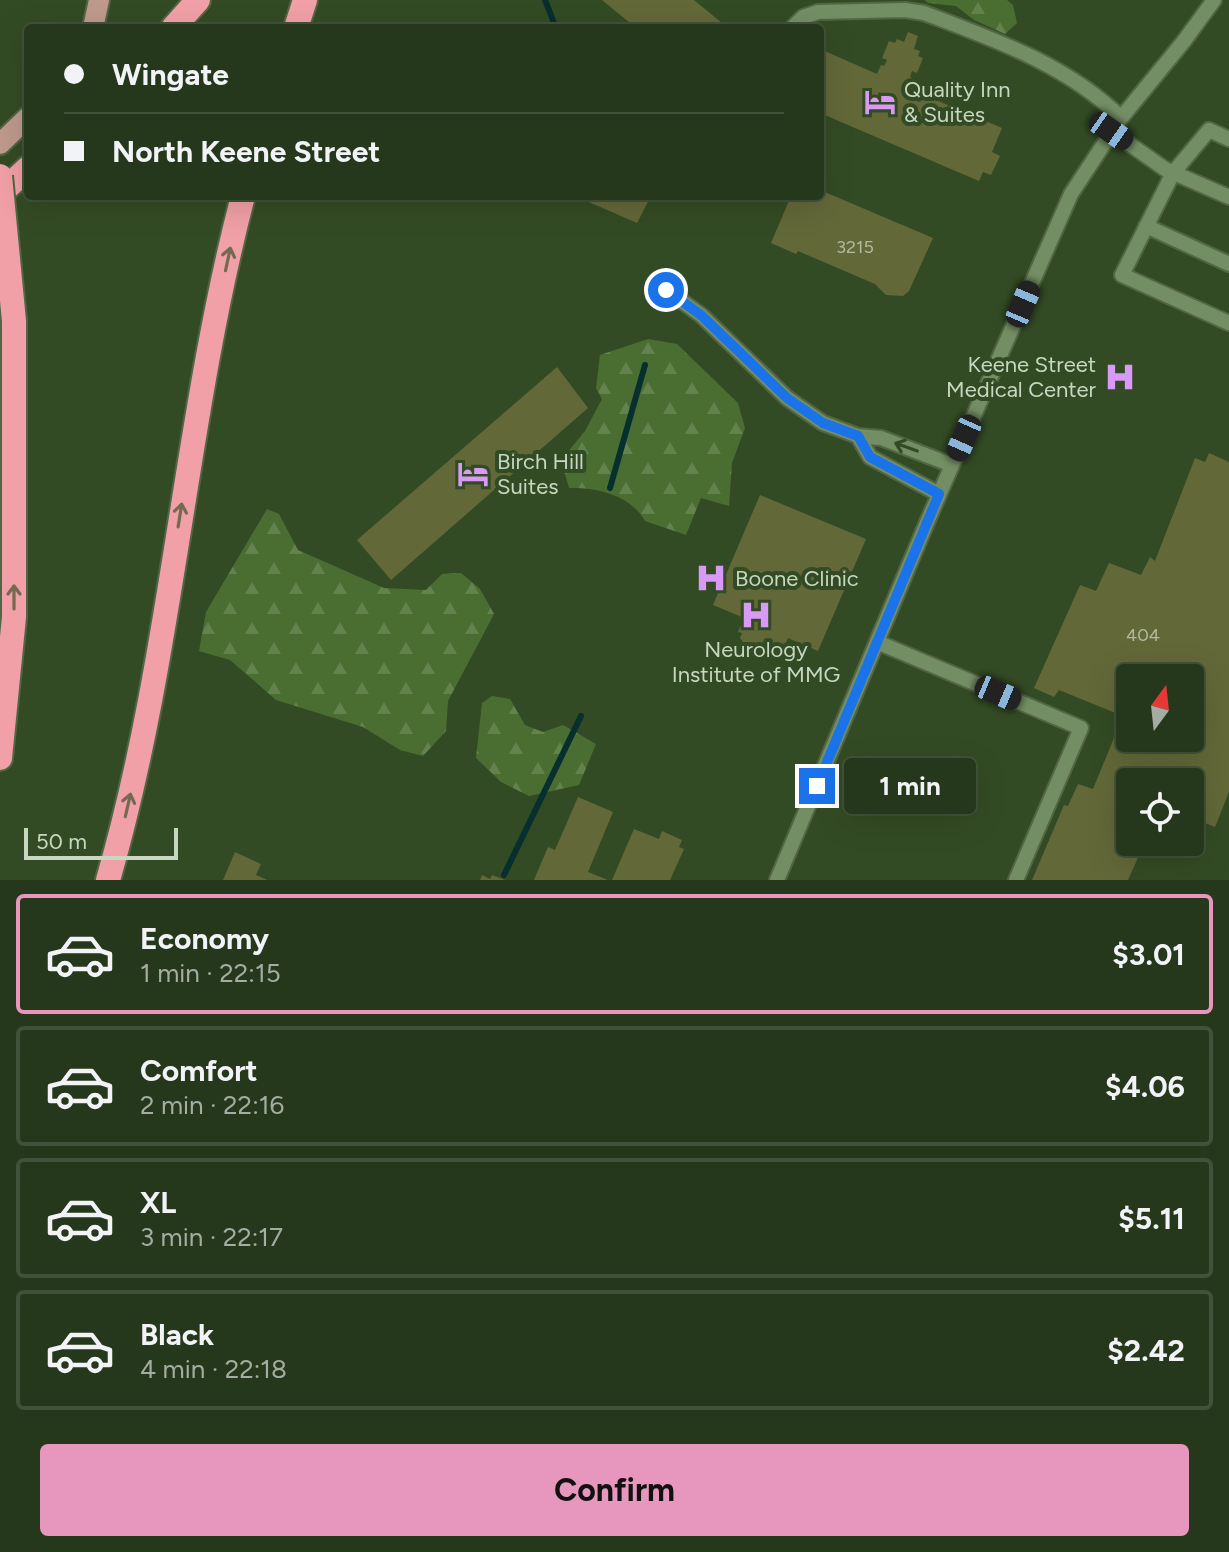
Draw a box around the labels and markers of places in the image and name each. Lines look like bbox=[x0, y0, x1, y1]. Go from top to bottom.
place label: Quality Inn & Suites bbox=[904, 76, 1010, 128]
hotel icon: Quality Inn & Suites bbox=[863, 85, 897, 119]
place label: Keene Street Medical Center bbox=[946, 351, 1097, 403]
hospital icon: Keene Street Medical Center bbox=[1103, 360, 1137, 394]
place label: Birch Hill Suites bbox=[497, 448, 584, 500]
hotel icon: Birch Hill Suites bbox=[456, 457, 490, 491]
hospital icon: Boone Clinic bbox=[694, 561, 728, 595]
place label: Boone Clinic bbox=[735, 565, 859, 592]
hospital icon: Neurology Institute of MMG bbox=[739, 598, 773, 632]
place label: Neurology Institute of MMG bbox=[672, 636, 840, 688]

